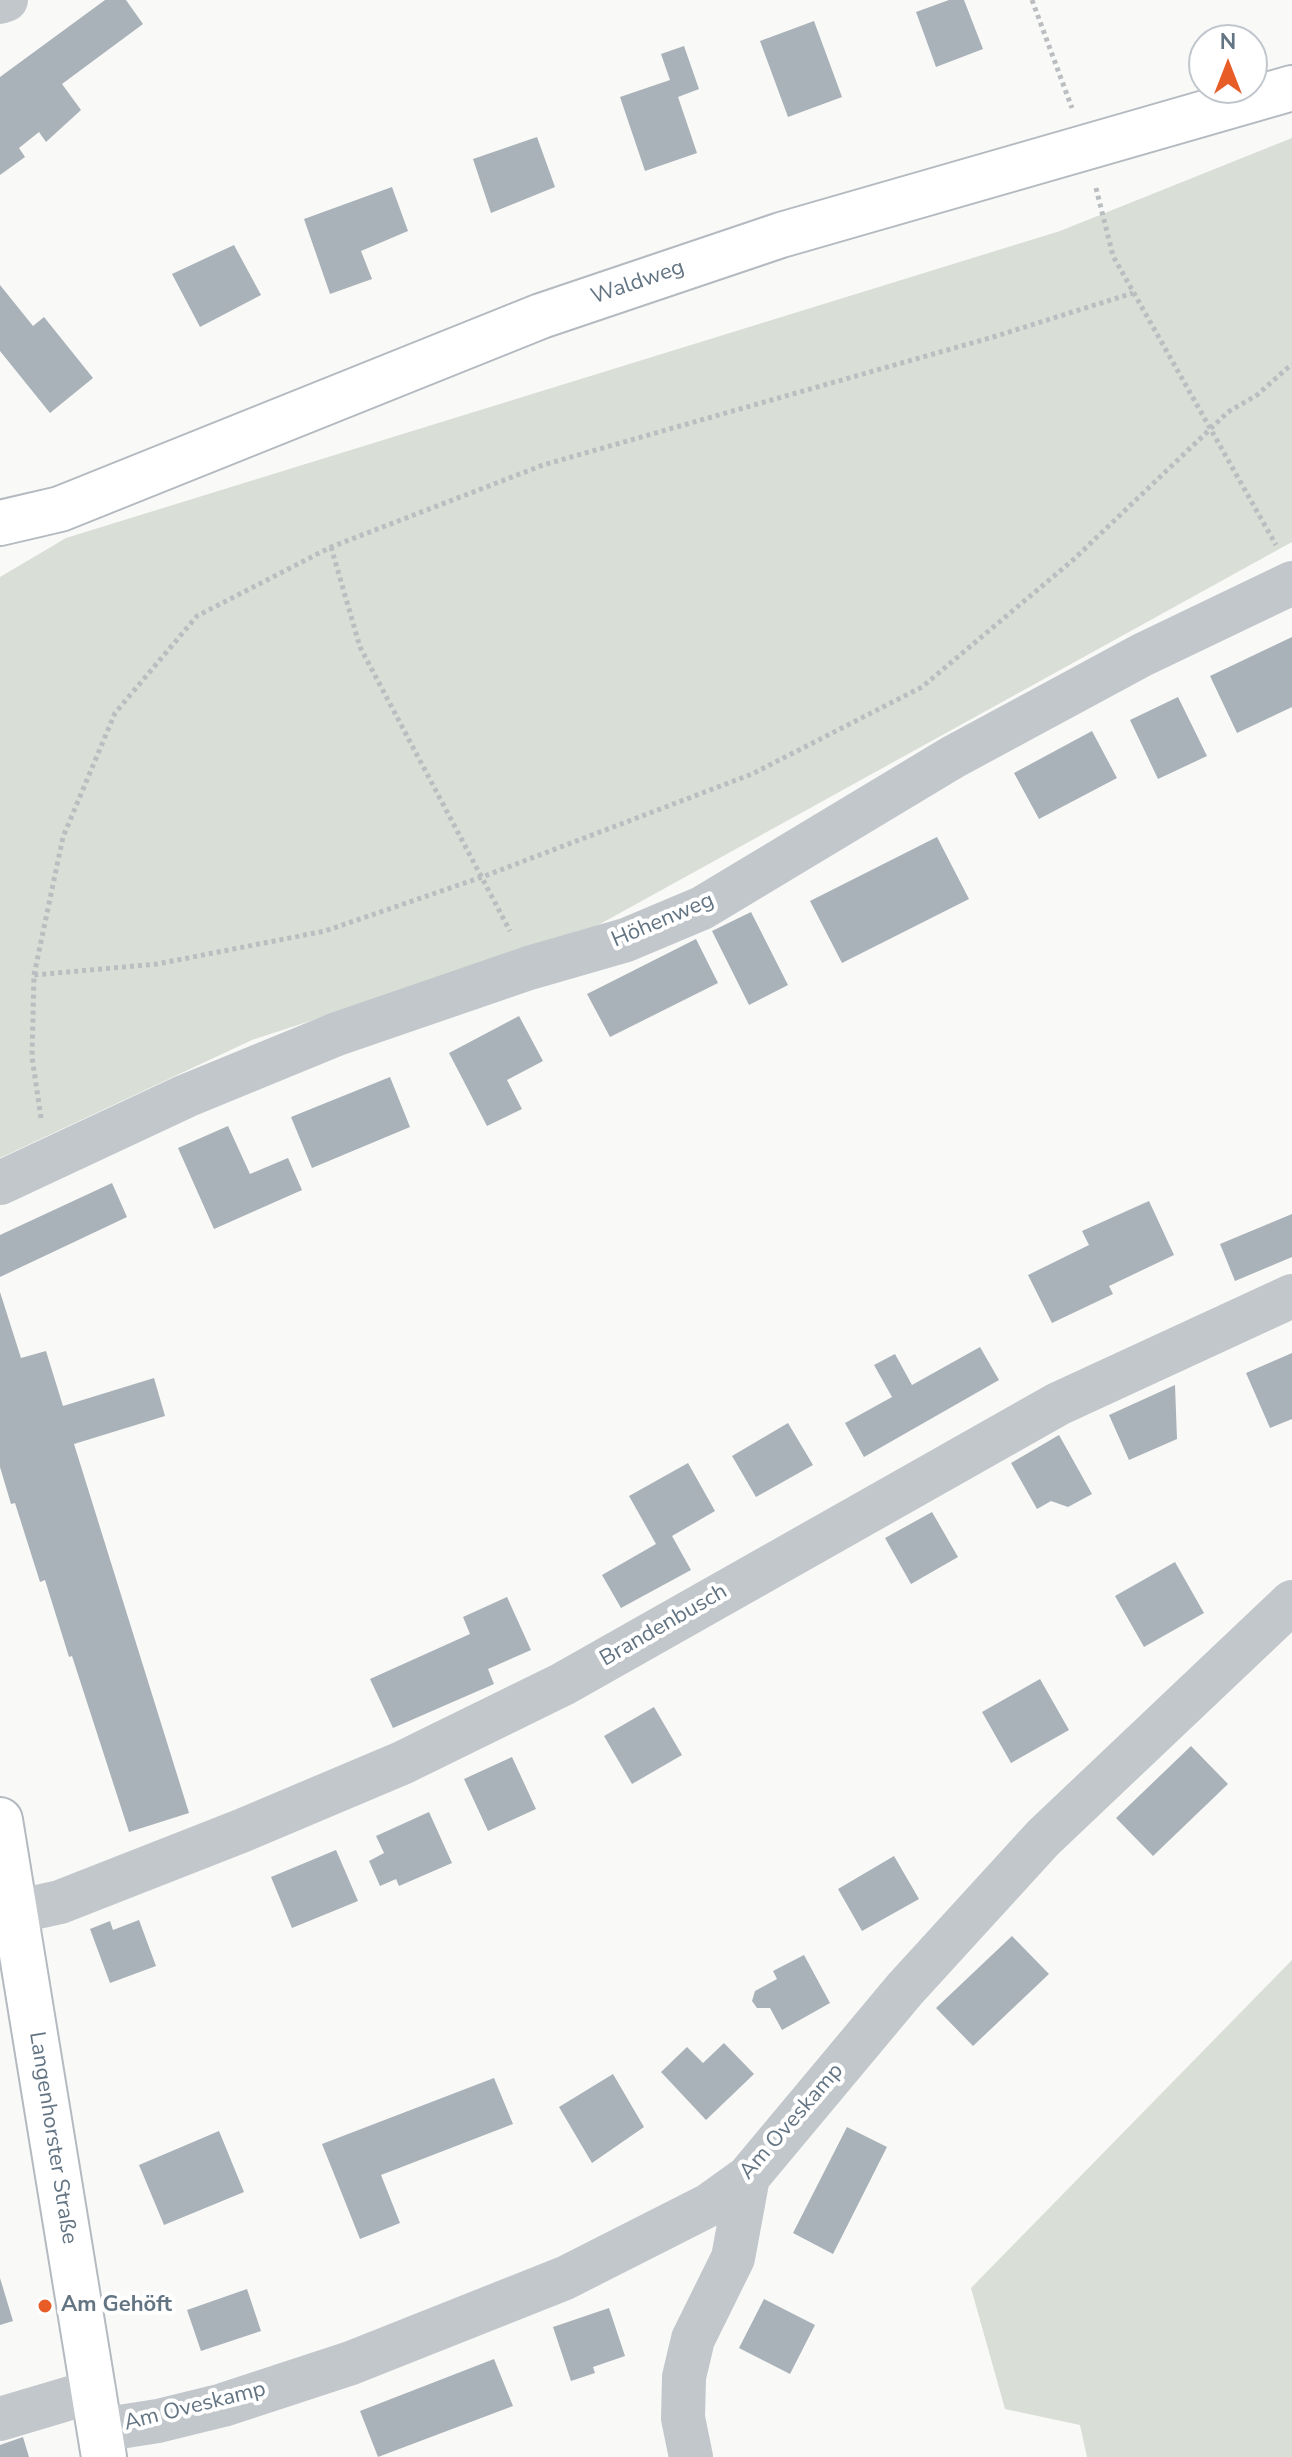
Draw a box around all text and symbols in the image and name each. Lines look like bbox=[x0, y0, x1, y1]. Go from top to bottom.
north arrow bbox=[1188, 24, 1268, 104]
text: N bbox=[1220, 27, 1236, 57]
street label: Waldweg bbox=[588, 255, 688, 311]
street label: Höhenweg bbox=[608, 888, 718, 954]
street label: Brandenbusch bbox=[596, 1579, 732, 1673]
street label: Langenhorster Straße bbox=[22, 2030, 82, 2246]
street label: Am Oveskamp bbox=[734, 2059, 850, 2185]
place label: Am Gehöft bbox=[61, 2293, 172, 2319]
marker: Am Gehöft bbox=[36, 2297, 54, 2315]
street label: Am Oveskamp bbox=[121, 2377, 269, 2437]

